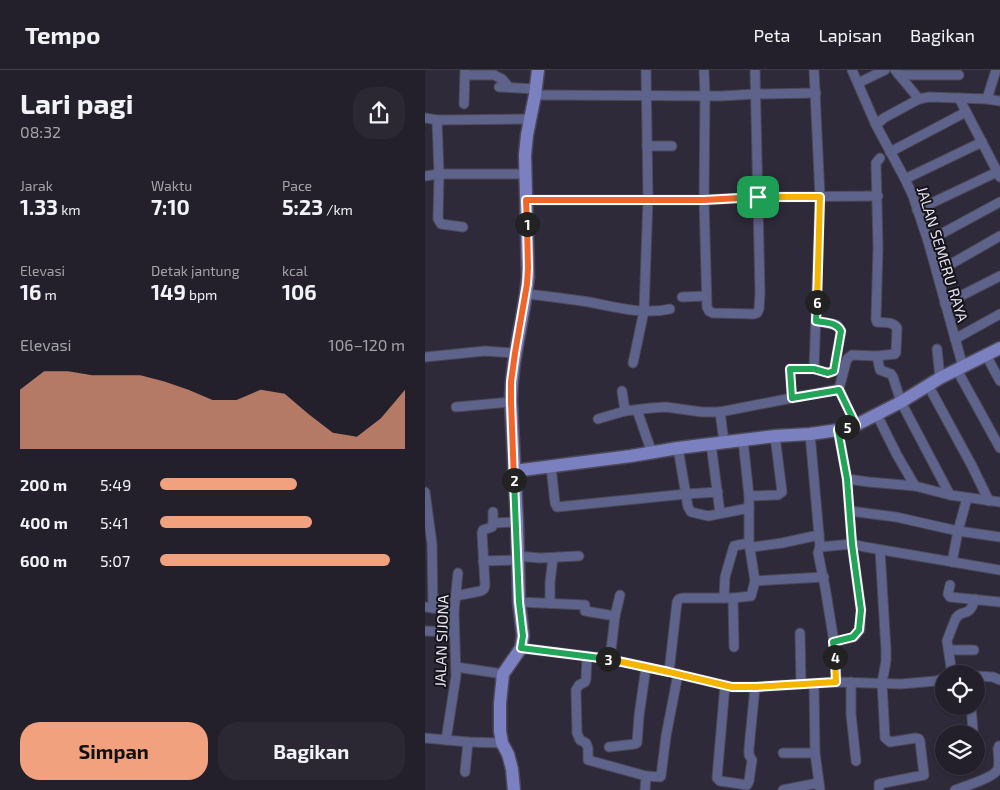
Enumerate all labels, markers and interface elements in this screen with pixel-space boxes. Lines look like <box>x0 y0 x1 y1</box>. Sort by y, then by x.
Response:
text: Tempo <box>25 20 100 49</box>
text: Peta <box>753 24 790 46</box>
text: Lapisan <box>818 24 882 46</box>
text: Bagikan <box>910 24 975 46</box>
text: Lari pagi <box>20 86 133 120</box>
button: share <box>353 87 405 139</box>
text: 08:32 <box>20 122 61 141</box>
pin <box>737 176 779 218</box>
text: Jarak <box>20 177 53 194</box>
text: Waktu <box>151 177 192 194</box>
text: Pace <box>282 177 312 194</box>
icon: arrive <box>744 183 772 211</box>
street label: JALAN SEMERU RAYA <box>914 184 972 325</box>
text: 1.33 <box>20 194 58 219</box>
text: 7:10 <box>151 194 190 219</box>
text: 5:23 <box>282 194 323 219</box>
text: km <box>58 201 81 218</box>
text: /km <box>323 201 353 218</box>
pin: 1 <box>515 212 539 236</box>
text: 1 <box>524 216 531 233</box>
text: Elevasi <box>20 262 65 279</box>
text: Detak jantung <box>151 262 240 279</box>
text: kcal <box>282 262 308 279</box>
text: 16 <box>20 279 41 304</box>
text: 149 <box>151 279 186 304</box>
text: 106 <box>282 279 317 304</box>
text: m <box>41 286 57 303</box>
text: bpm <box>186 286 217 303</box>
pin: 6 <box>805 290 829 314</box>
text: 6 <box>813 294 822 311</box>
text: Elevasi <box>20 335 72 354</box>
text: 106–120 m <box>328 335 405 354</box>
pin: 5 <box>835 414 859 440</box>
text: 5 <box>844 419 851 436</box>
pin: 2 <box>501 468 527 492</box>
text: 2 <box>510 472 519 489</box>
text: 200 m <box>20 475 67 494</box>
text: 5:49 <box>100 475 131 494</box>
text: 400 m <box>20 513 68 532</box>
text: 5:41 <box>100 513 129 532</box>
text: 600 m <box>20 551 67 570</box>
text: 5:07 <box>100 551 130 570</box>
street label: JALAN SIJONA <box>430 594 452 688</box>
pin: 4 <box>823 644 847 670</box>
pin: 3 <box>595 646 621 672</box>
text: 4 <box>831 649 840 666</box>
text: 3 <box>605 651 612 668</box>
map controls <box>935 665 985 775</box>
button: locate <box>935 665 985 715</box>
button: Simpan <box>20 722 208 780</box>
button: Bagikan <box>218 722 405 780</box>
button: layers <box>935 725 985 775</box>

